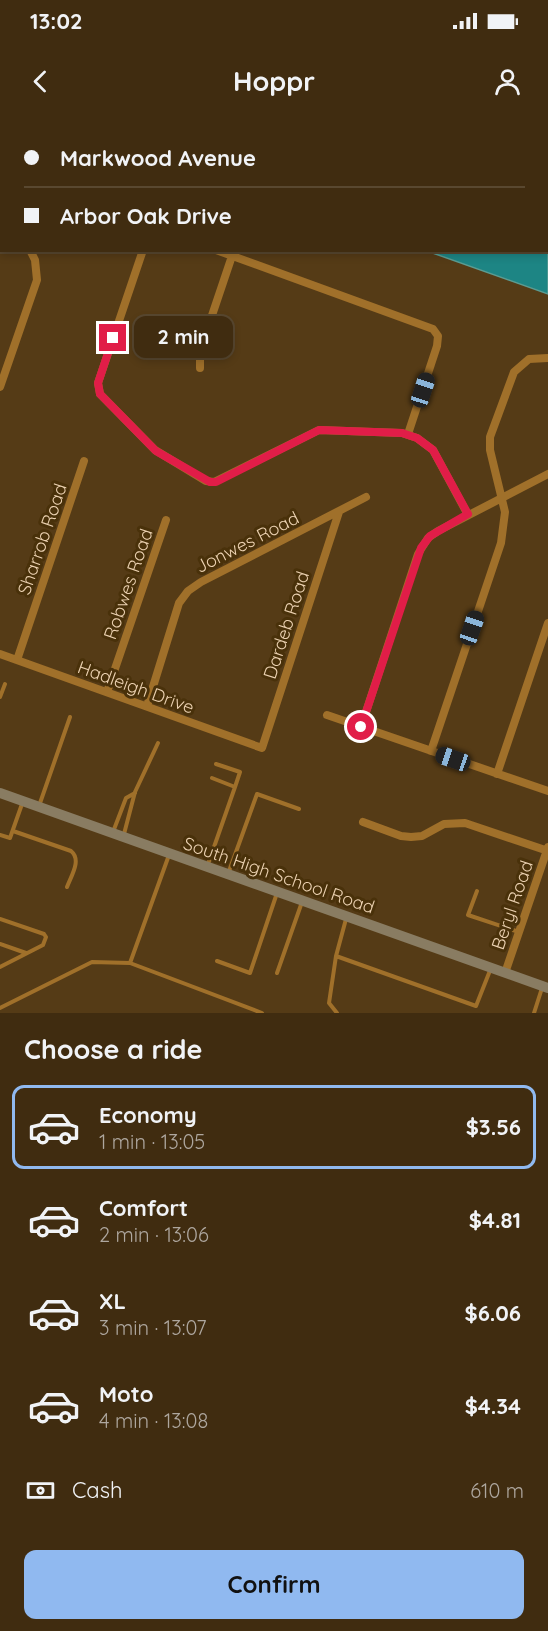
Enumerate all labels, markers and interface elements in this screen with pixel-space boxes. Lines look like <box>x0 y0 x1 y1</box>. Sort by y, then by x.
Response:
text: 13:02 <box>30 7 82 35</box>
text: Hoppr <box>233 64 315 98</box>
icon: back <box>24 65 57 98</box>
icon: person <box>491 65 524 98</box>
text: Markwood Avenue <box>60 144 256 172</box>
text: Arbor Oak Drive <box>60 202 232 230</box>
callout: 2 min <box>134 317 233 359</box>
route end <box>99 324 126 351</box>
text: 2 min <box>157 324 210 349</box>
car <box>409 370 437 410</box>
street label: Sharrob Road <box>12 480 72 598</box>
street label: Jonwes Road <box>191 506 303 578</box>
street label: Robwes Road <box>98 526 158 642</box>
street label: Dardeb Road <box>258 568 314 682</box>
car <box>458 608 486 648</box>
street label: Hadleigh Drive <box>75 655 197 719</box>
route start <box>347 713 374 740</box>
car <box>433 745 473 773</box>
street label: South High School Road <box>180 831 378 919</box>
street label: Beryl Road <box>486 857 538 953</box>
text: Choose a ride <box>24 1032 202 1066</box>
icon: car <box>27 1100 81 1154</box>
text: Economy <box>99 1101 197 1129</box>
text: $3.56 <box>466 1113 521 1141</box>
text: 1 min · 13:05 <box>99 1129 205 1154</box>
icon: car <box>27 1193 81 1247</box>
text: Comfort <box>99 1194 188 1222</box>
text: $4.81 <box>469 1206 521 1234</box>
text: 2 min · 13:06 <box>99 1222 209 1247</box>
icon: car <box>27 1286 81 1340</box>
text: XL <box>99 1287 126 1315</box>
text: $6.06 <box>465 1299 521 1327</box>
text: 3 min · 13:07 <box>99 1315 207 1340</box>
icon: car <box>27 1379 81 1433</box>
text: Moto <box>99 1380 153 1408</box>
text: $4.34 <box>465 1392 521 1420</box>
text: 4 min · 13:08 <box>99 1408 208 1433</box>
icon: cash <box>24 1474 57 1507</box>
text: Cash <box>72 1476 123 1504</box>
text: 610 m <box>470 1478 524 1503</box>
button: Confirm <box>24 1550 524 1619</box>

